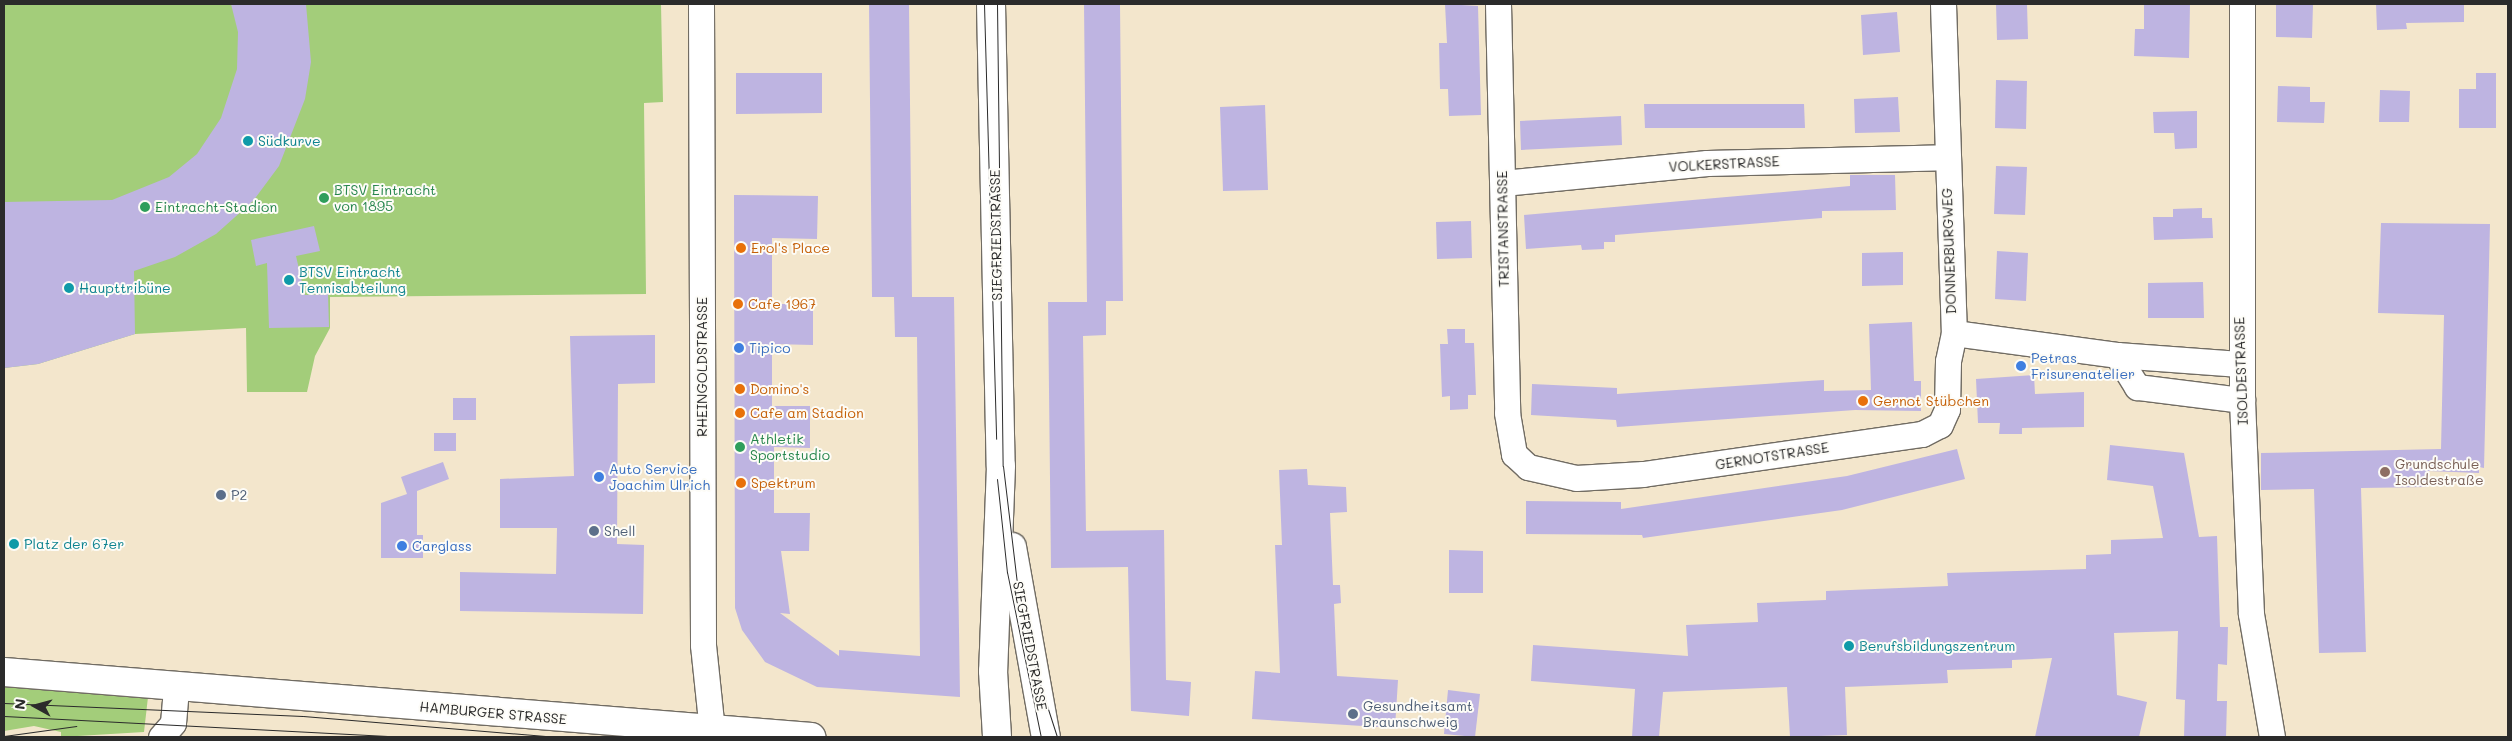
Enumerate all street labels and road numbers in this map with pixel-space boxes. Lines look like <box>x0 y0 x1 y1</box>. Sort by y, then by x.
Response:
street label: VOLKERSTRASSE <box>1668 153 1780 175</box>
street label: SIEGFRIEDSTRASSE <box>986 169 1006 301</box>
street label: TRISTANSTRASSE <box>1494 170 1512 288</box>
street label: DONNERBURGWEG <box>1938 188 1960 314</box>
street label: RHEINGOLDSTRASSE <box>694 297 710 437</box>
street label: ISOLDESTRASSE <box>2231 317 2251 425</box>
street label: GERNOTSTRASSE <box>1714 439 1830 473</box>
street label: SIEGFRIEDSTRASSE <box>1009 580 1051 712</box>
street label: HAMBURGER STRASSE <box>419 698 567 728</box>

